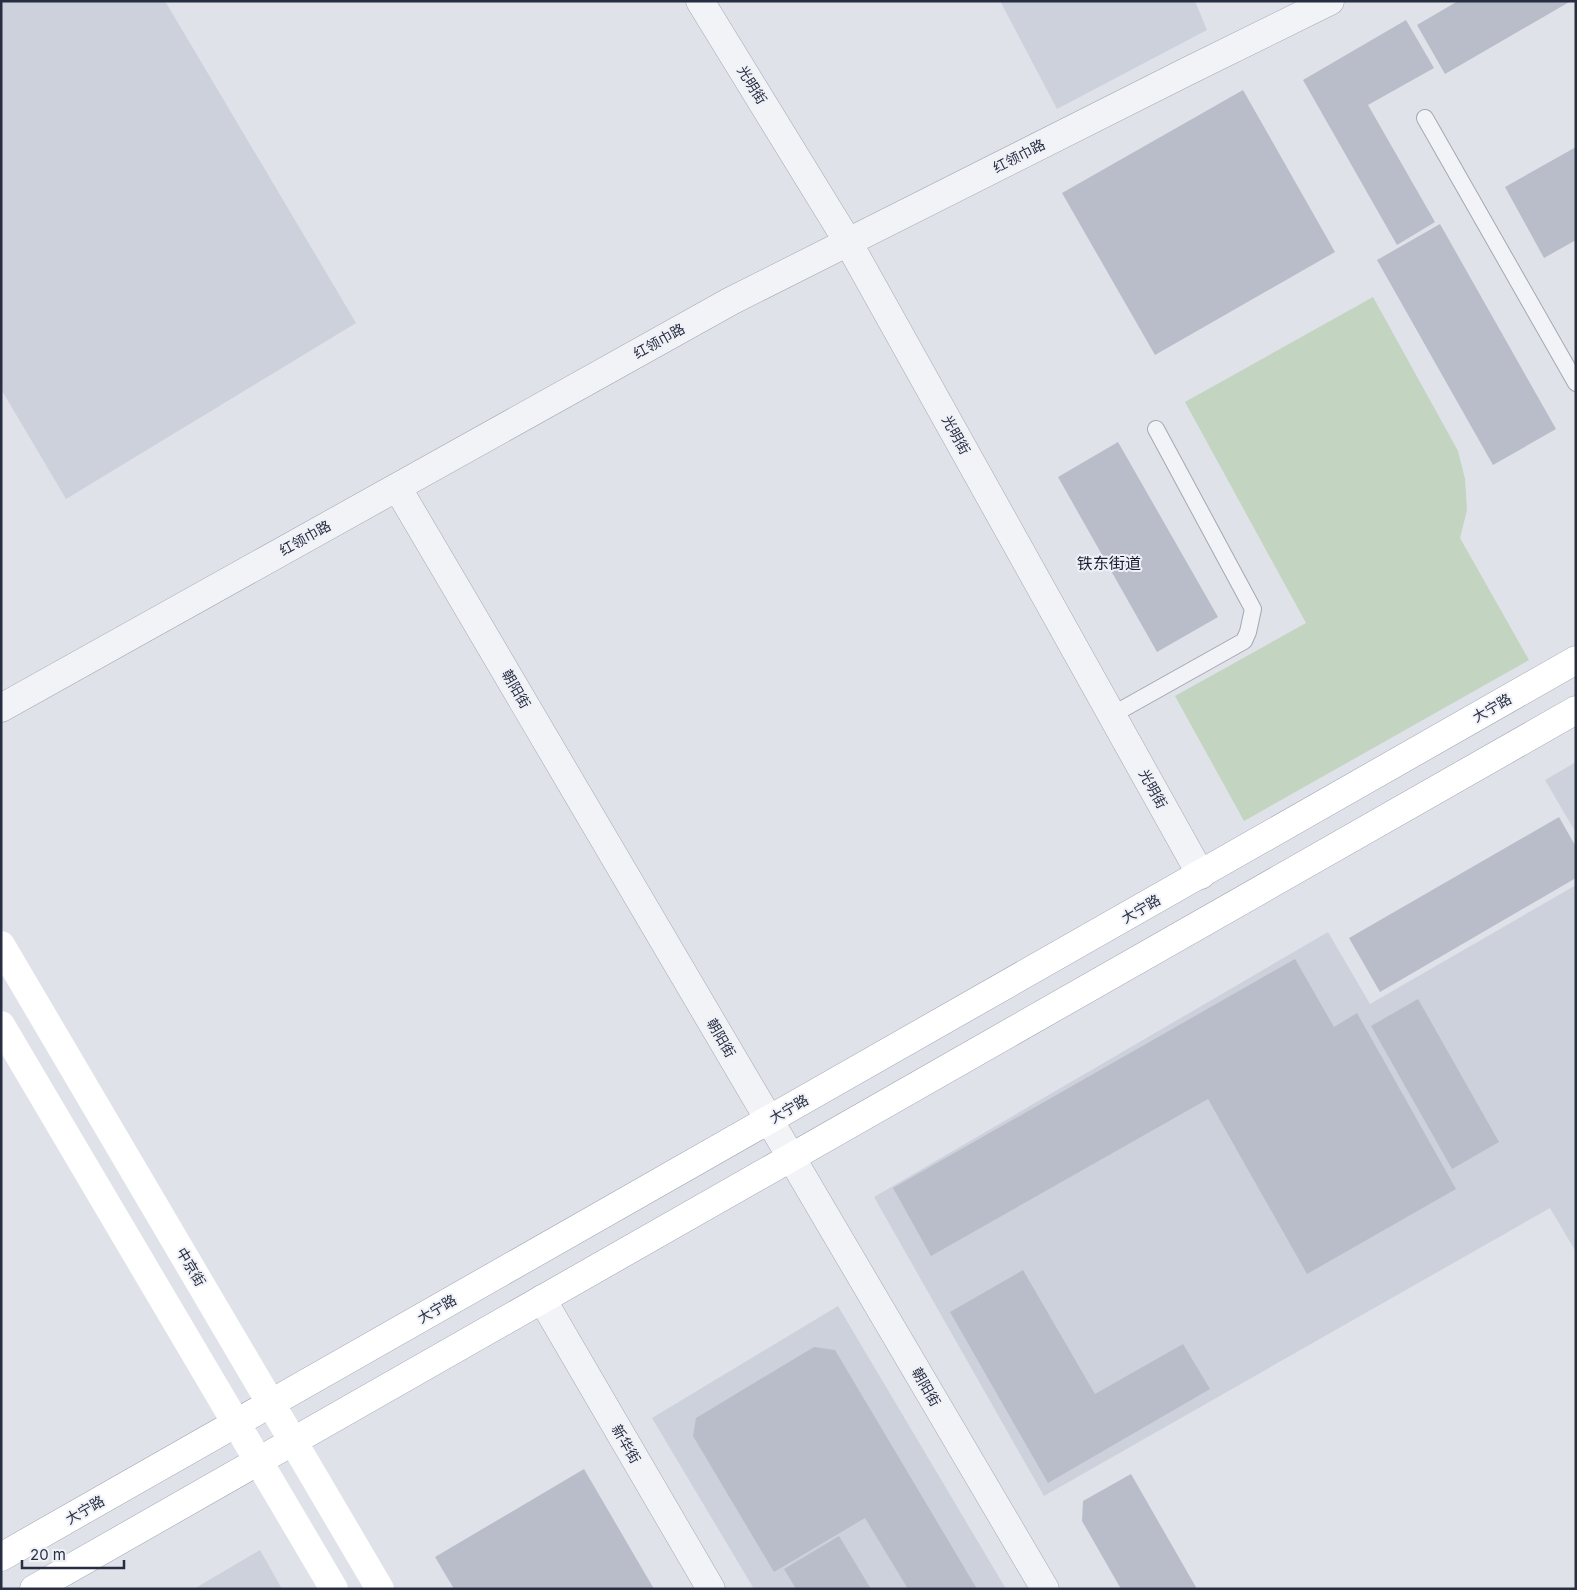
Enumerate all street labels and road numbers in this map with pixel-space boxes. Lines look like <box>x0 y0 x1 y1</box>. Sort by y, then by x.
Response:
street label: 光明街 <box>734 62 771 107</box>
street label: 红领巾路 <box>990 135 1048 176</box>
street label: 红领巾路 <box>630 320 687 362</box>
street label: 光明街 <box>939 412 974 457</box>
street label: 红领巾路 <box>276 517 333 559</box>
street label: 朝阳街 <box>499 666 534 711</box>
street label: 大宁路 <box>1469 690 1514 725</box>
street label: 光明街 <box>1136 766 1171 811</box>
street label: 大宁路 <box>1118 891 1163 926</box>
street label: 朝阳街 <box>704 1015 739 1060</box>
street label: 大宁路 <box>766 1091 811 1126</box>
street label: 中京街 <box>173 1244 210 1289</box>
street label: 大宁路 <box>414 1291 459 1326</box>
street label: 朝阳街 <box>909 1364 944 1409</box>
street label: 新华街 <box>609 1421 644 1466</box>
street label: 大宁路 <box>62 1492 107 1527</box>

